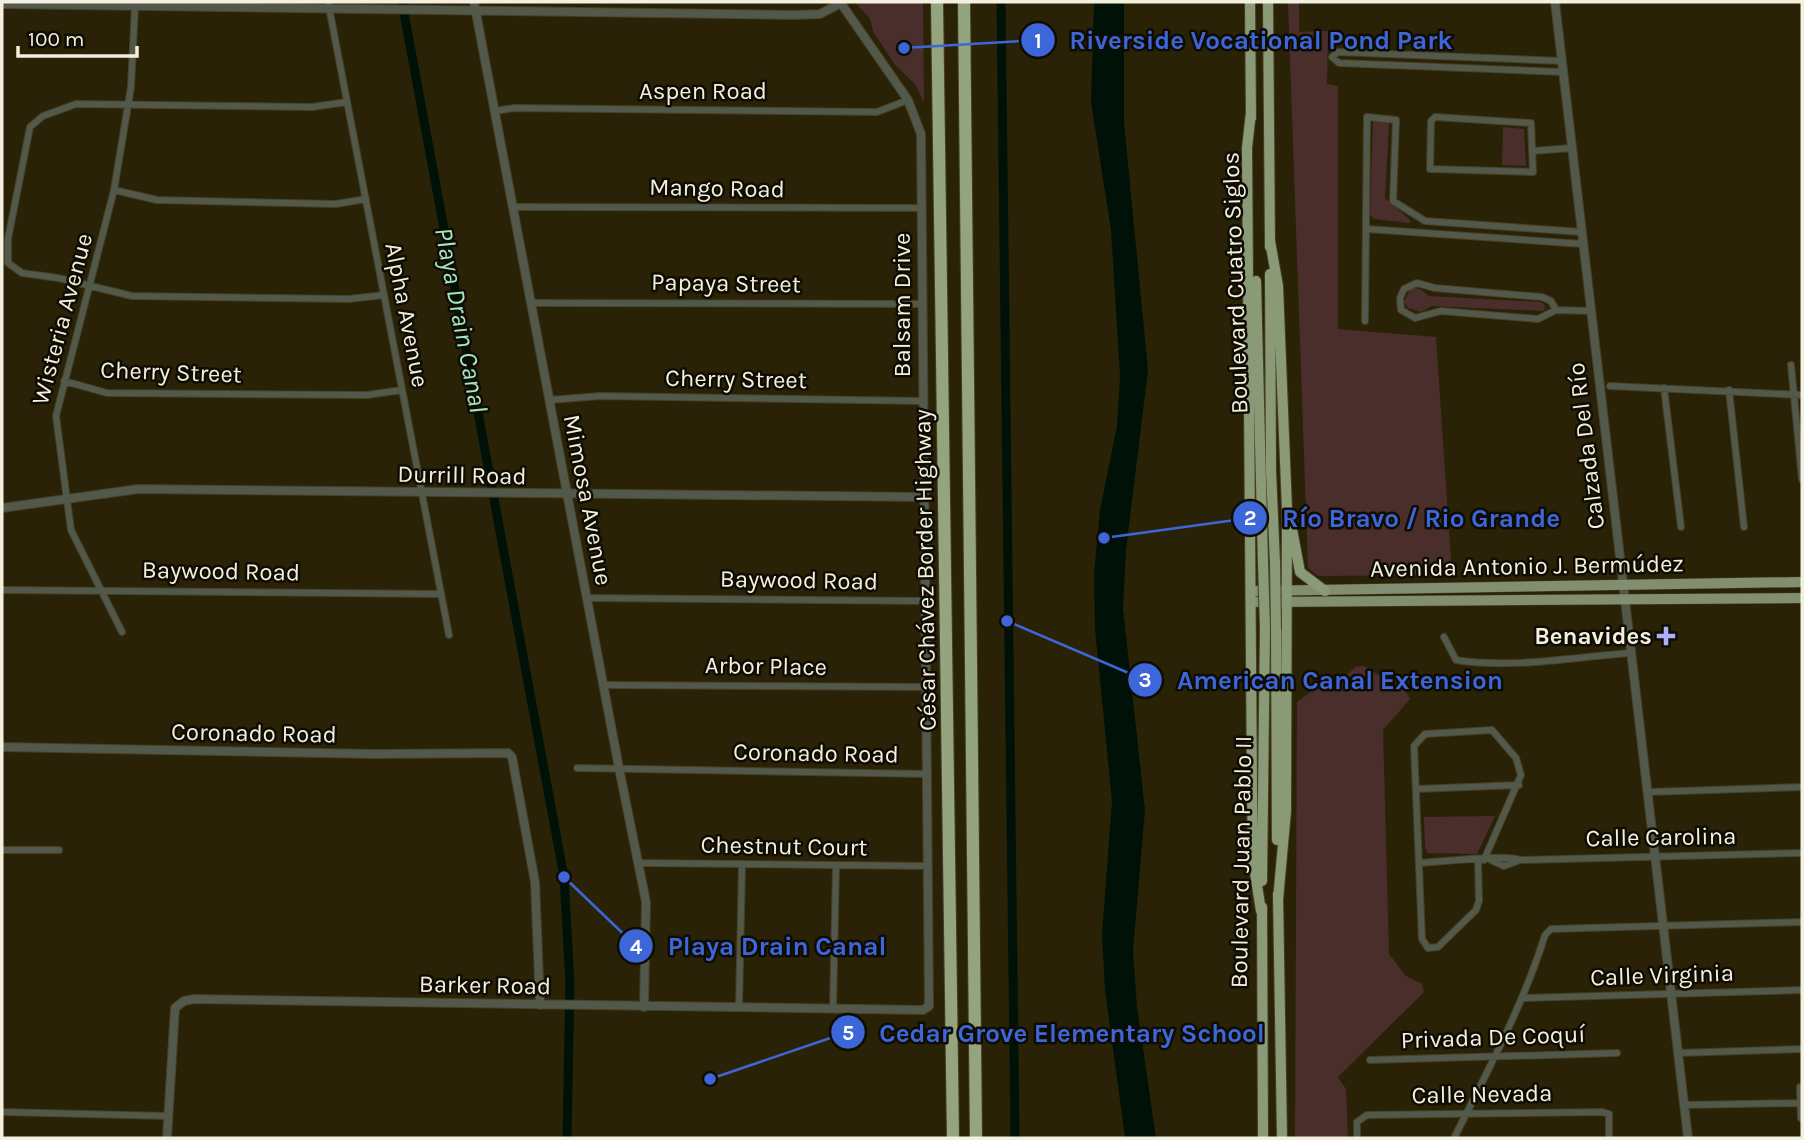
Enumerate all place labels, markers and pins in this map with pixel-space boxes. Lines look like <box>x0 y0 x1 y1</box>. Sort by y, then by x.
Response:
callout: Riverside Vocational Pond Park <box>1021 17 1467 64</box>
callout: Río Bravo / Rio Grande <box>1233 494 1574 541</box>
place label: Benavides <box>1534 622 1652 650</box>
marker: Benavides <box>1658 628 1674 644</box>
callout: American Canal Extension <box>1128 656 1517 703</box>
callout: Playa Drain Canal <box>618 923 900 970</box>
callout: Cedar Grove Elementary School <box>830 1009 1279 1056</box>

